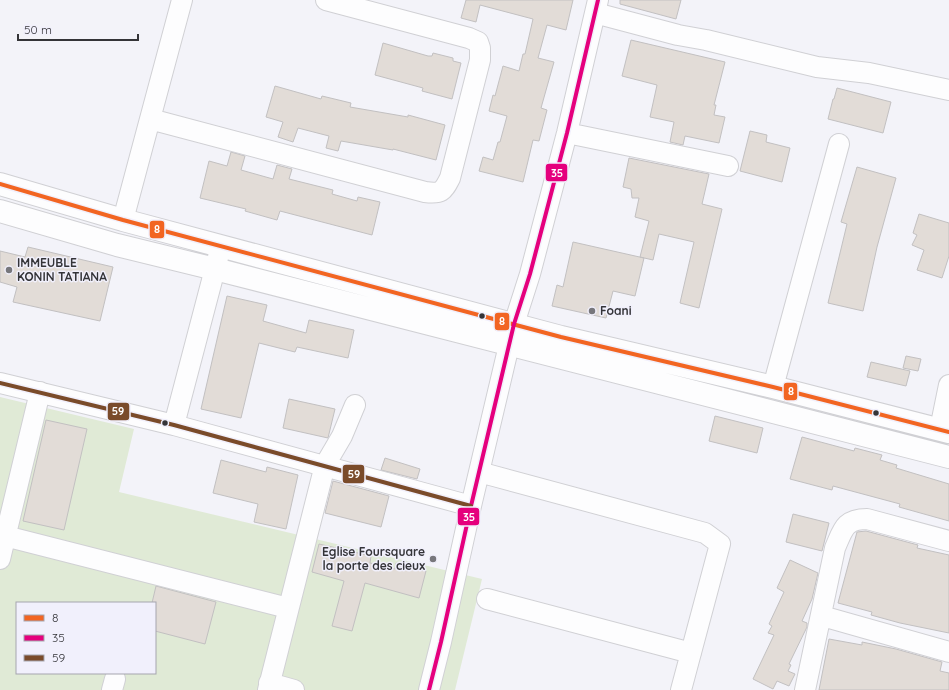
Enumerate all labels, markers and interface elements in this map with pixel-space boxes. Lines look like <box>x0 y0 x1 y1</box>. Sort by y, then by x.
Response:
scale bar <box>18 16 138 42</box>
text: 50 m <box>24 22 52 37</box>
line badge: 35 <box>545 163 568 182</box>
text: 35 <box>551 166 563 180</box>
line badge: 8 <box>149 220 165 239</box>
text: 8 <box>154 222 160 236</box>
place label: IMMEUBLE KONIN TATIANA <box>17 255 107 284</box>
marker: IMMEUBLE KONIN TATIANA <box>4 265 14 275</box>
place label: Foani <box>600 303 632 318</box>
marker: Foani <box>587 306 597 316</box>
unlabelled marker <box>477 311 487 321</box>
line badge: 8 <box>494 312 510 331</box>
text: 8 <box>499 314 505 328</box>
line badge: 8 <box>783 382 798 401</box>
text: 8 <box>788 384 794 398</box>
line badge: 59 <box>107 402 130 421</box>
text: 59 <box>112 404 124 418</box>
unlabelled marker <box>871 408 881 418</box>
unlabelled marker <box>160 418 170 428</box>
line badge: 59 <box>342 464 365 484</box>
text: 59 <box>348 467 360 481</box>
line badge: 35 <box>457 507 480 526</box>
text: 35 <box>463 510 475 524</box>
place label: Eglise Foursquare la porte des cieux <box>322 544 425 573</box>
marker: Eglise Foursquare la porte des cieux <box>428 554 438 564</box>
legend <box>16 602 156 674</box>
text: 8 <box>52 610 58 625</box>
text: 35 <box>52 630 65 645</box>
text: 59 <box>52 650 66 665</box>

